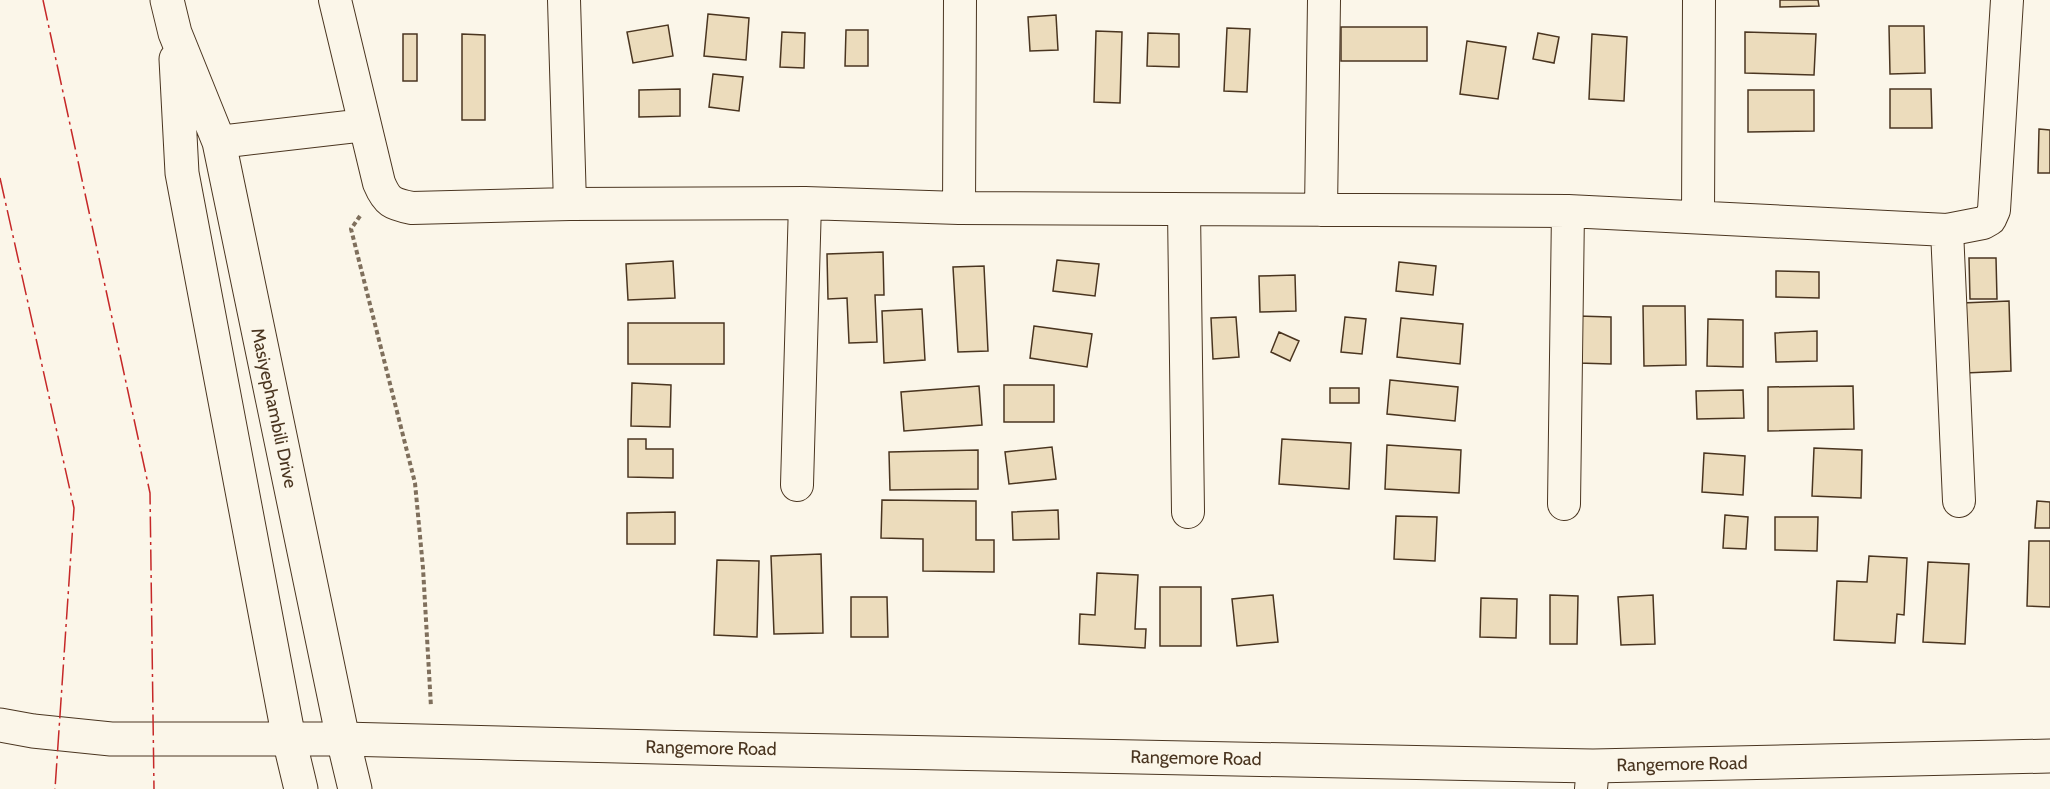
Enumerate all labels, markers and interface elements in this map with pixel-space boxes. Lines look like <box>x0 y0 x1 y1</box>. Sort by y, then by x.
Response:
street label: Masiyephambili Drive <box>246 326 302 490</box>
street label: Rangemore Road <box>645 736 777 760</box>
street label: Rangemore Road <box>1130 746 1262 770</box>
street label: Rangemore Road <box>1616 752 1748 776</box>

